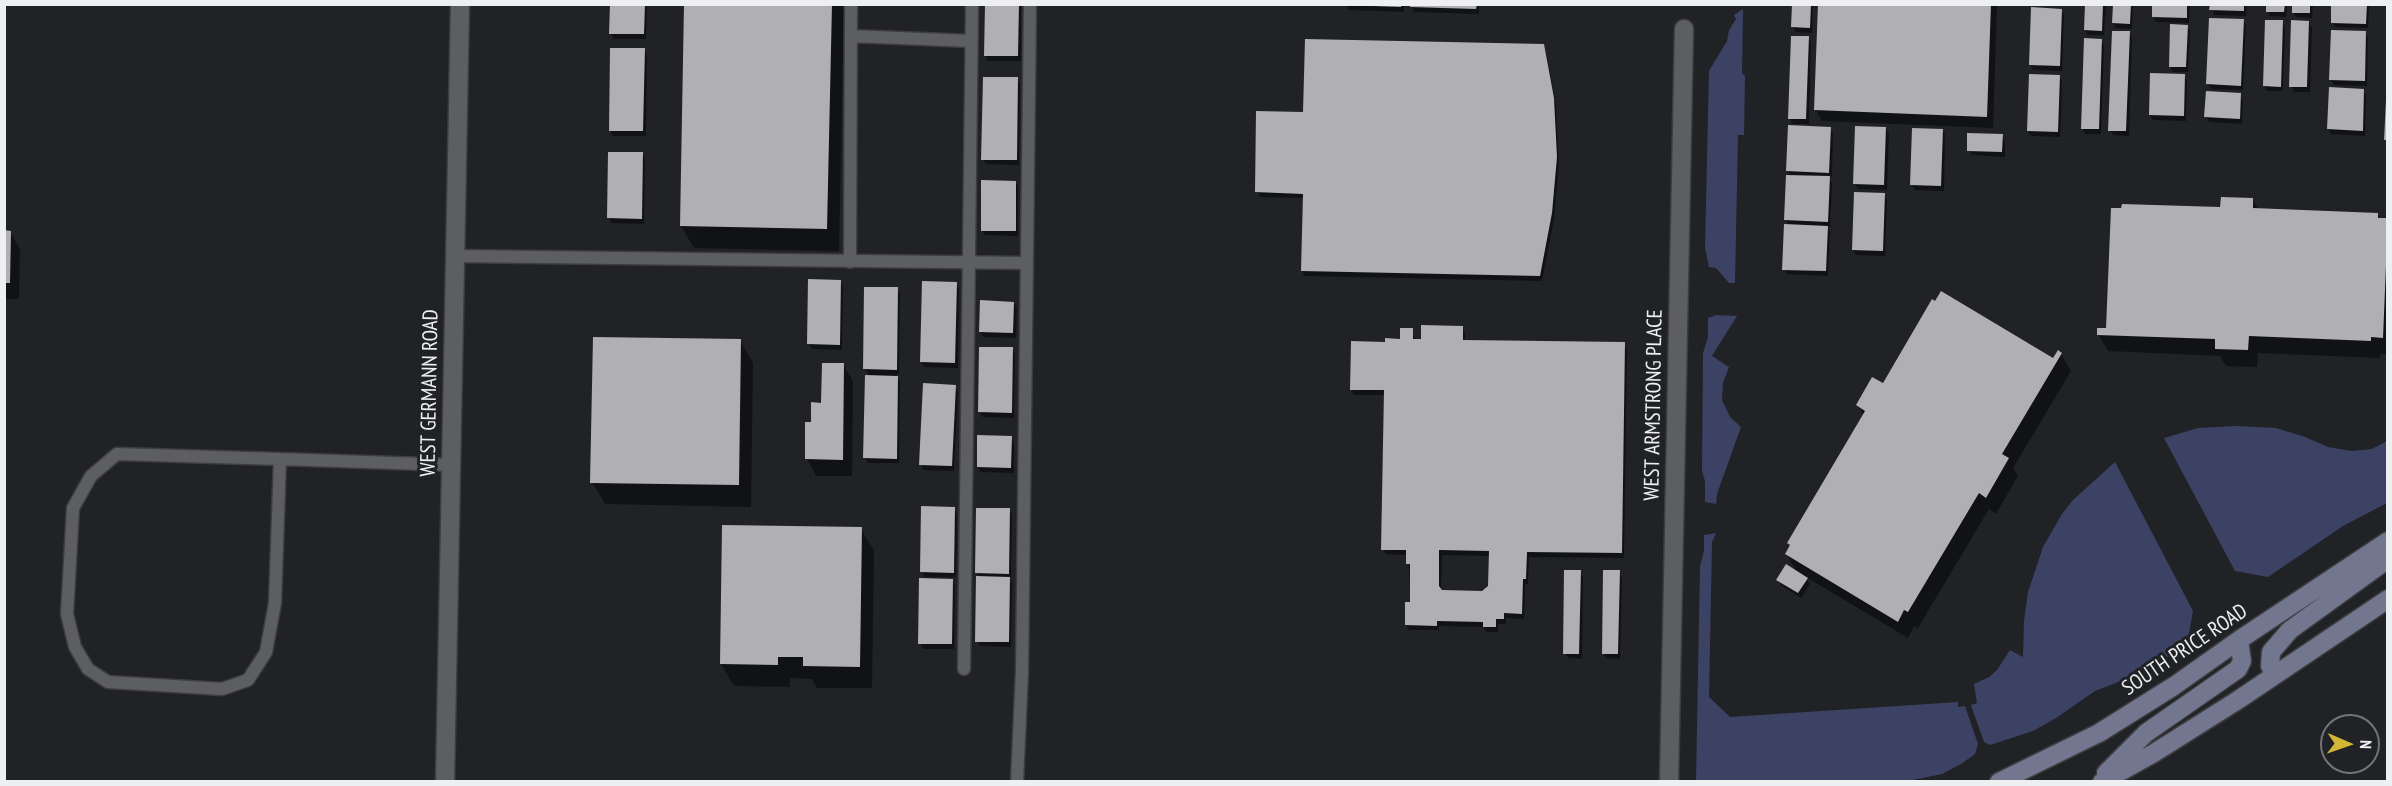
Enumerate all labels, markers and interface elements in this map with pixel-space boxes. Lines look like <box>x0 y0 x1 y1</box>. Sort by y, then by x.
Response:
street label: WEST GERMANN ROAD <box>416 309 444 477</box>
street label: WEST ARMSTRONG PLACE <box>1640 309 1668 501</box>
street label: SOUTH PRICE ROAD <box>2118 599 2252 701</box>
north arrow <box>2320 714 2380 774</box>
text: N <box>2356 740 2376 749</box>

